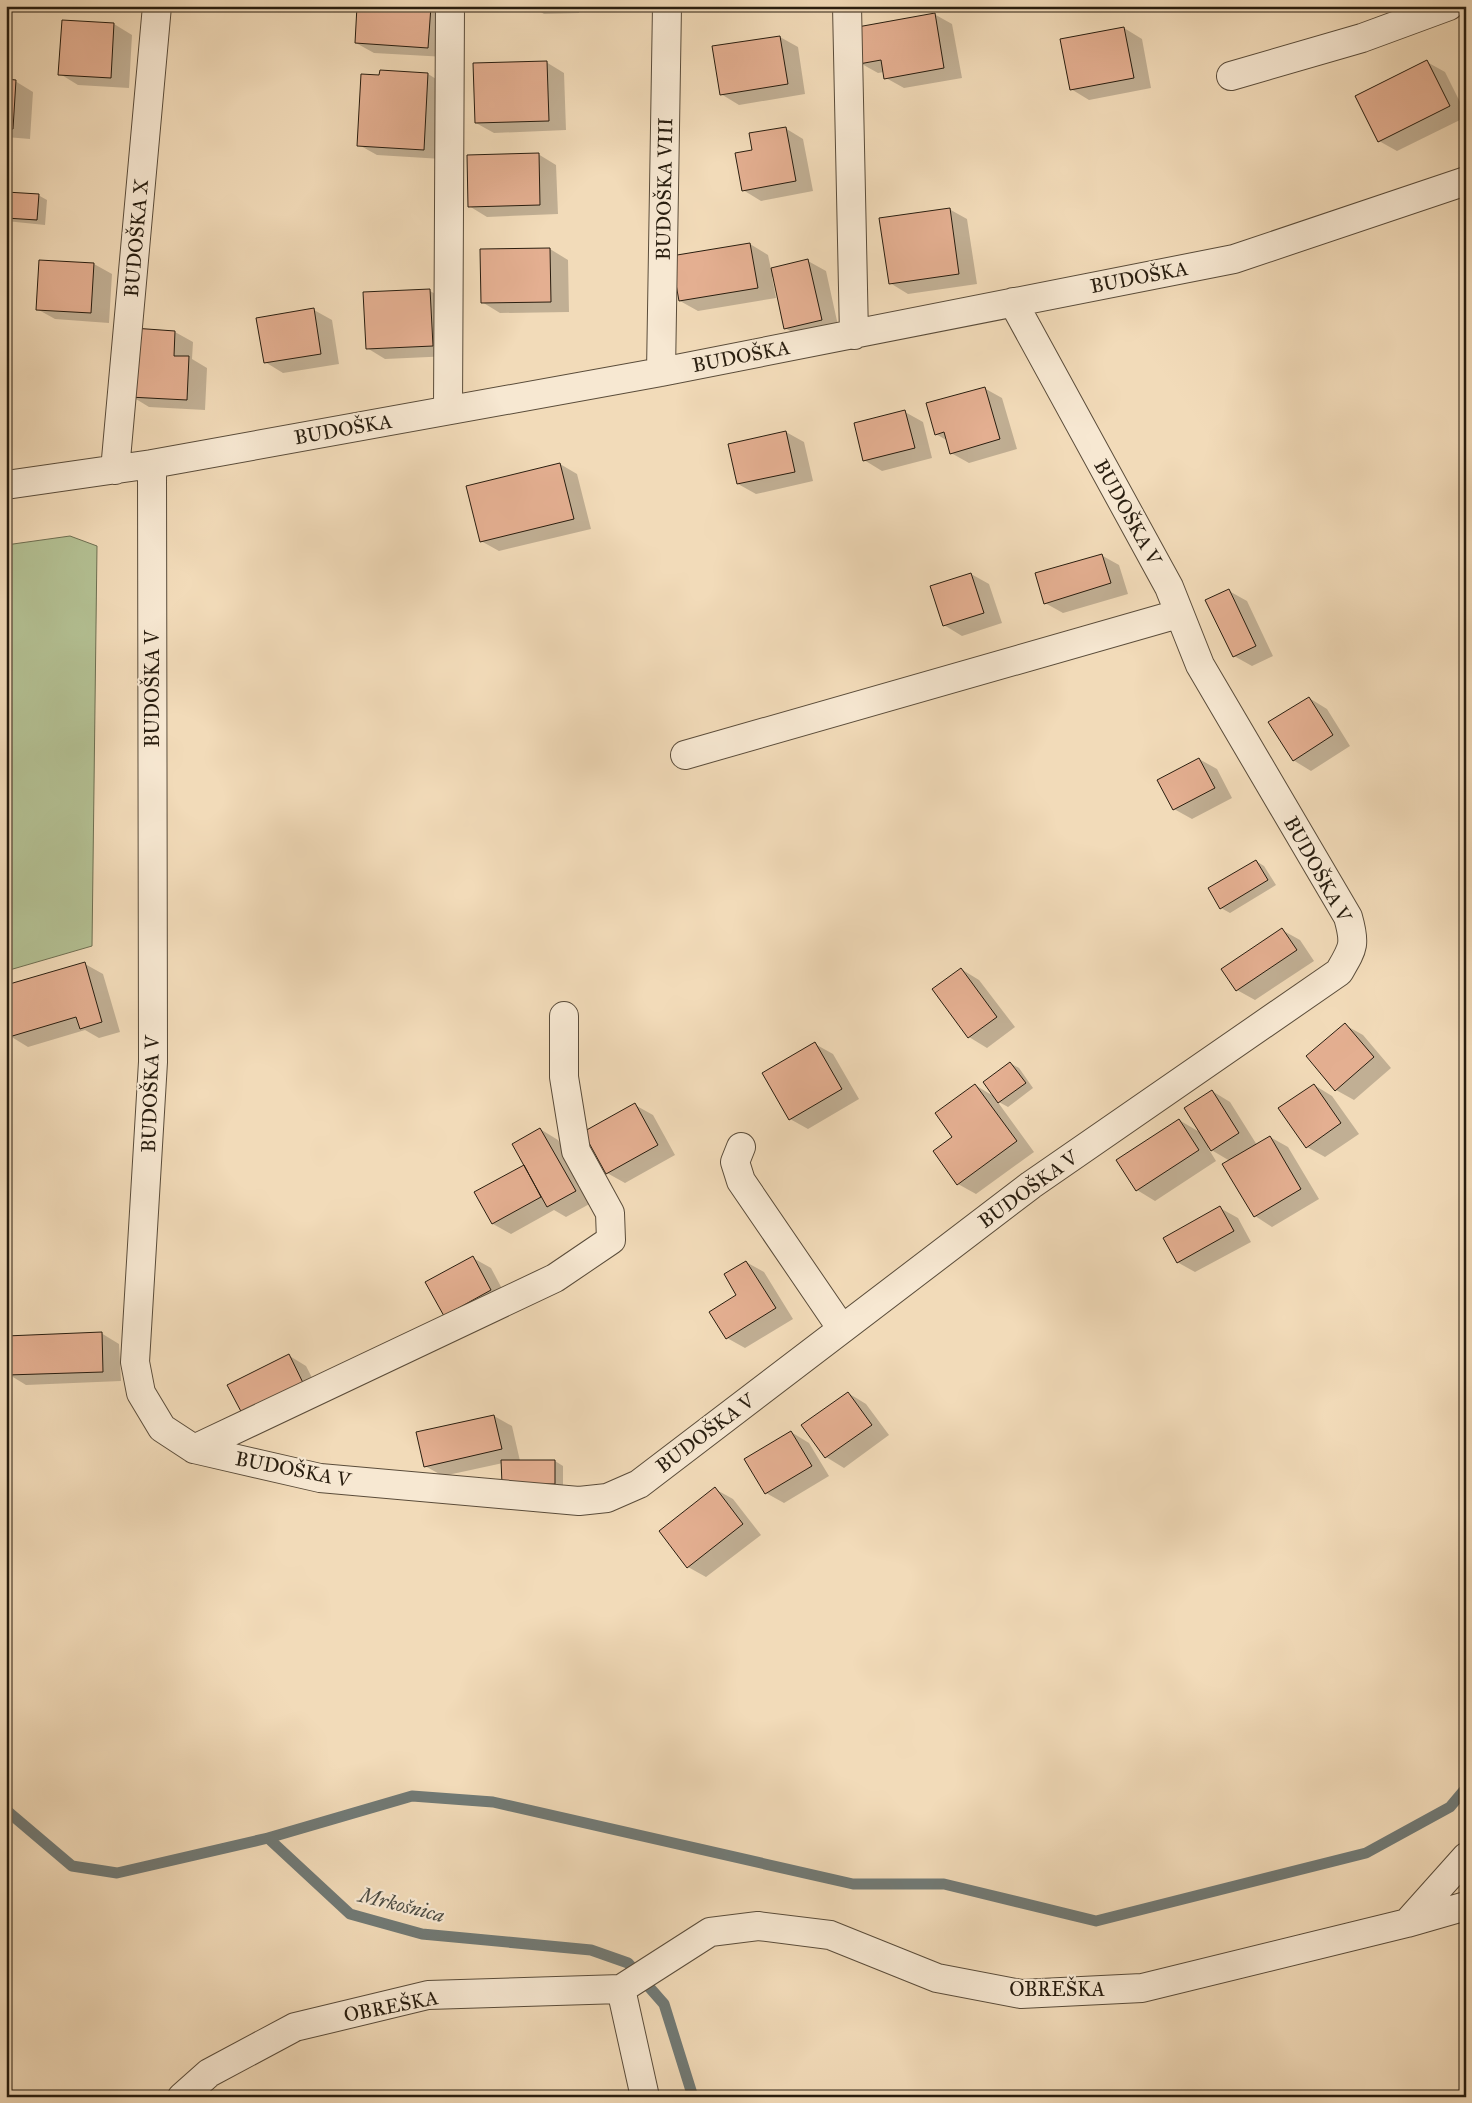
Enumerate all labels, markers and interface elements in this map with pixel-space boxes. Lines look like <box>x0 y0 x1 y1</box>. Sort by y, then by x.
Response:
street label: BUDOŠKA VIII <box>650 117 677 261</box>
street label: BUDOŠKA X <box>118 177 153 298</box>
street label: BUDOŠKA <box>1088 255 1190 298</box>
street label: BUDOŠKA <box>690 334 792 377</box>
street label: BUDOŠKA <box>292 408 394 449</box>
street label: BUDOŠKA V <box>1089 454 1168 570</box>
street label: BUDOŠKA V <box>139 629 164 748</box>
street label: BUDOŠKA V <box>1279 811 1358 927</box>
street label: BUDOŠKA V <box>135 1034 164 1153</box>
street label: BUDOŠKA V <box>973 1143 1083 1233</box>
street label: BUDOŠKA V <box>650 1387 760 1478</box>
street label: BUDOŠKA V <box>233 1445 354 1492</box>
water label: Mrkošnica <box>355 1881 447 1928</box>
street label: OBREŠKA <box>1009 1976 1105 2001</box>
street label: OBREŠKA <box>342 1984 441 2027</box>

